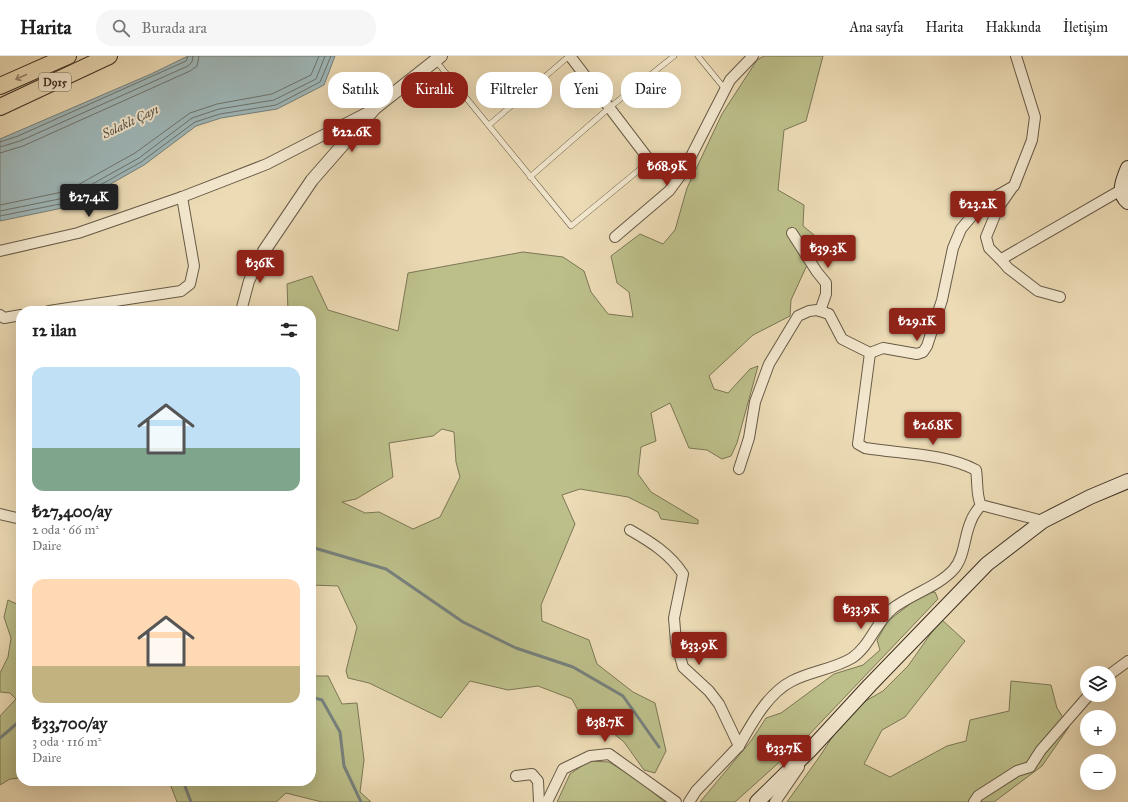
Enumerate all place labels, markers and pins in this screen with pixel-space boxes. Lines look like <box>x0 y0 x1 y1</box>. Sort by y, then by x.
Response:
pin: ₺22.6K <box>319 119 385 153</box>
pin: ₺68.9K <box>634 153 700 187</box>
pin: ₺27.4K <box>56 184 122 218</box>
pin: ₺23.2K <box>945 191 1011 225</box>
pin: ₺39.3K <box>795 235 861 269</box>
pin: ₺36K <box>236 250 284 284</box>
pin: ₺29.1K <box>884 308 950 342</box>
pin: ₺26.8K <box>900 412 966 446</box>
pin: ₺33.9K <box>828 596 894 630</box>
pin: ₺33.9K <box>666 632 732 666</box>
pin: ₺38.7K <box>572 709 638 743</box>
pin: ₺33.7K <box>751 735 817 769</box>

